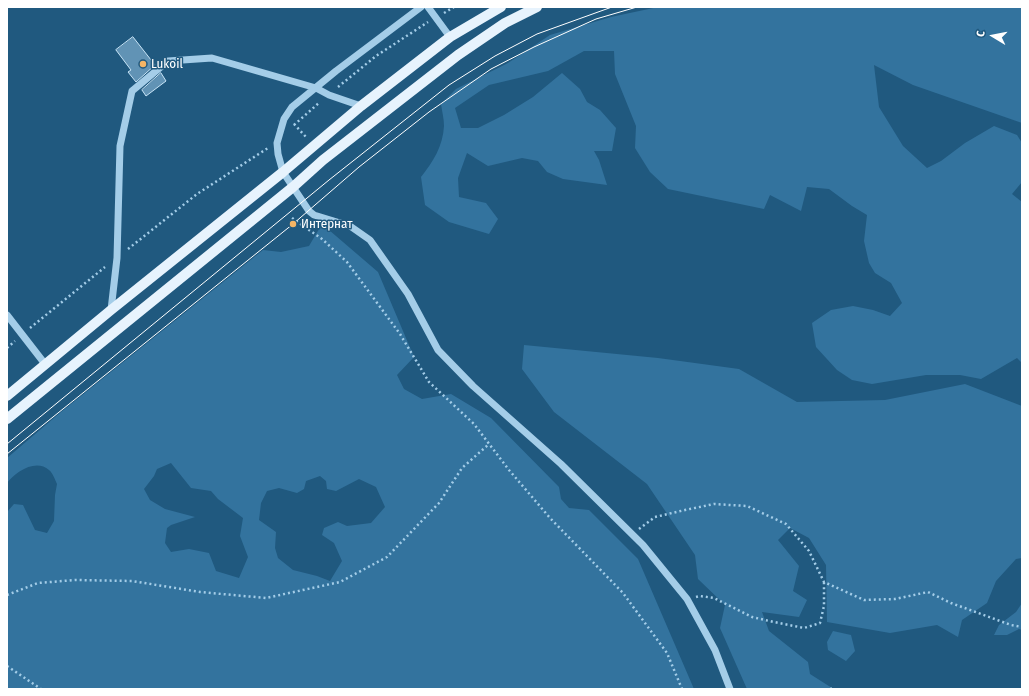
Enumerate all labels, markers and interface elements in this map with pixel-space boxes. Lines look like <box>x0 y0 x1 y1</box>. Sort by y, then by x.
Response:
north arrow <box>973 16 1013 56</box>
text: С <box>974 30 988 38</box>
place label: Lukoil <box>151 56 183 72</box>
marker: Lukoil <box>138 59 148 69</box>
place label: Интернат <box>301 216 352 232</box>
marker: Интернат <box>288 219 298 229</box>

